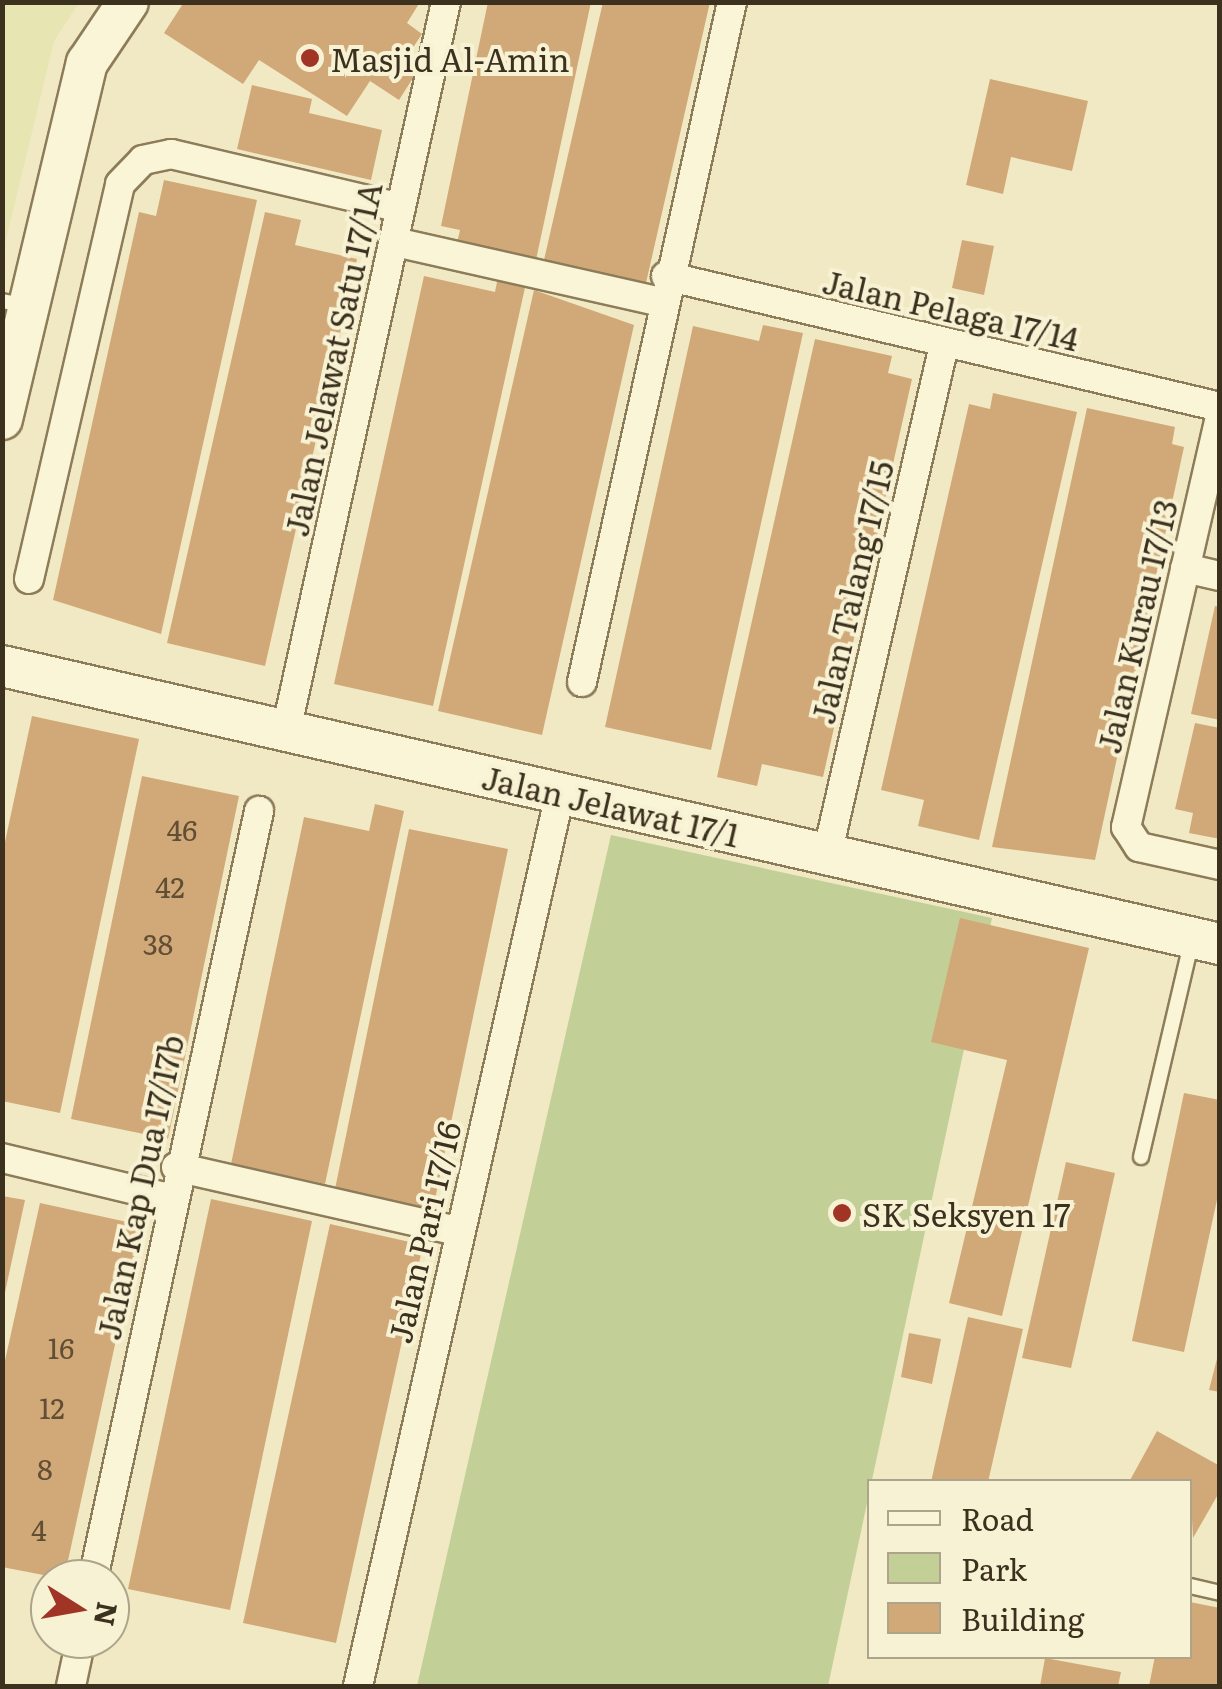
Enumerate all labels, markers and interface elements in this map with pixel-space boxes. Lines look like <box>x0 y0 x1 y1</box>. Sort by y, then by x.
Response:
place label: Masjid Al-Amin <box>330 39 570 77</box>
marker: Masjid Al-Amin <box>299 47 321 69</box>
street label: Jalan Jelawat Satu 17/1A <box>276 178 388 540</box>
street label: Jalan Pelaga 17/14 <box>819 261 1083 357</box>
street label: Jalan Talang 17/15 <box>802 457 900 727</box>
street label: Jalan Kurau 17/13 <box>1088 495 1184 757</box>
street label: Jalan Jelawat 17/1 <box>479 757 743 853</box>
house number: 46 <box>167 812 197 846</box>
house number: 42 <box>155 869 185 903</box>
house number: 38 <box>143 926 173 960</box>
street label: Jalan Kap Dua 17/17b <box>88 1031 190 1343</box>
street label: Jalan Pari 17/16 <box>379 1117 467 1347</box>
place label: SK Seksyen 17 <box>862 1194 1070 1232</box>
marker: SK Seksyen 17 <box>831 1202 853 1224</box>
house number: 16 <box>48 1330 74 1364</box>
house number: 12 <box>39 1390 65 1424</box>
house number: 8 <box>37 1451 53 1485</box>
legend <box>867 1479 1192 1659</box>
text: Road <box>961 1496 1034 1540</box>
house number: 4 <box>31 1512 47 1546</box>
text: Park <box>961 1546 1027 1590</box>
north arrow <box>30 1559 130 1659</box>
text: Building <box>961 1596 1085 1640</box>
text: N <box>85 1599 130 1630</box>

